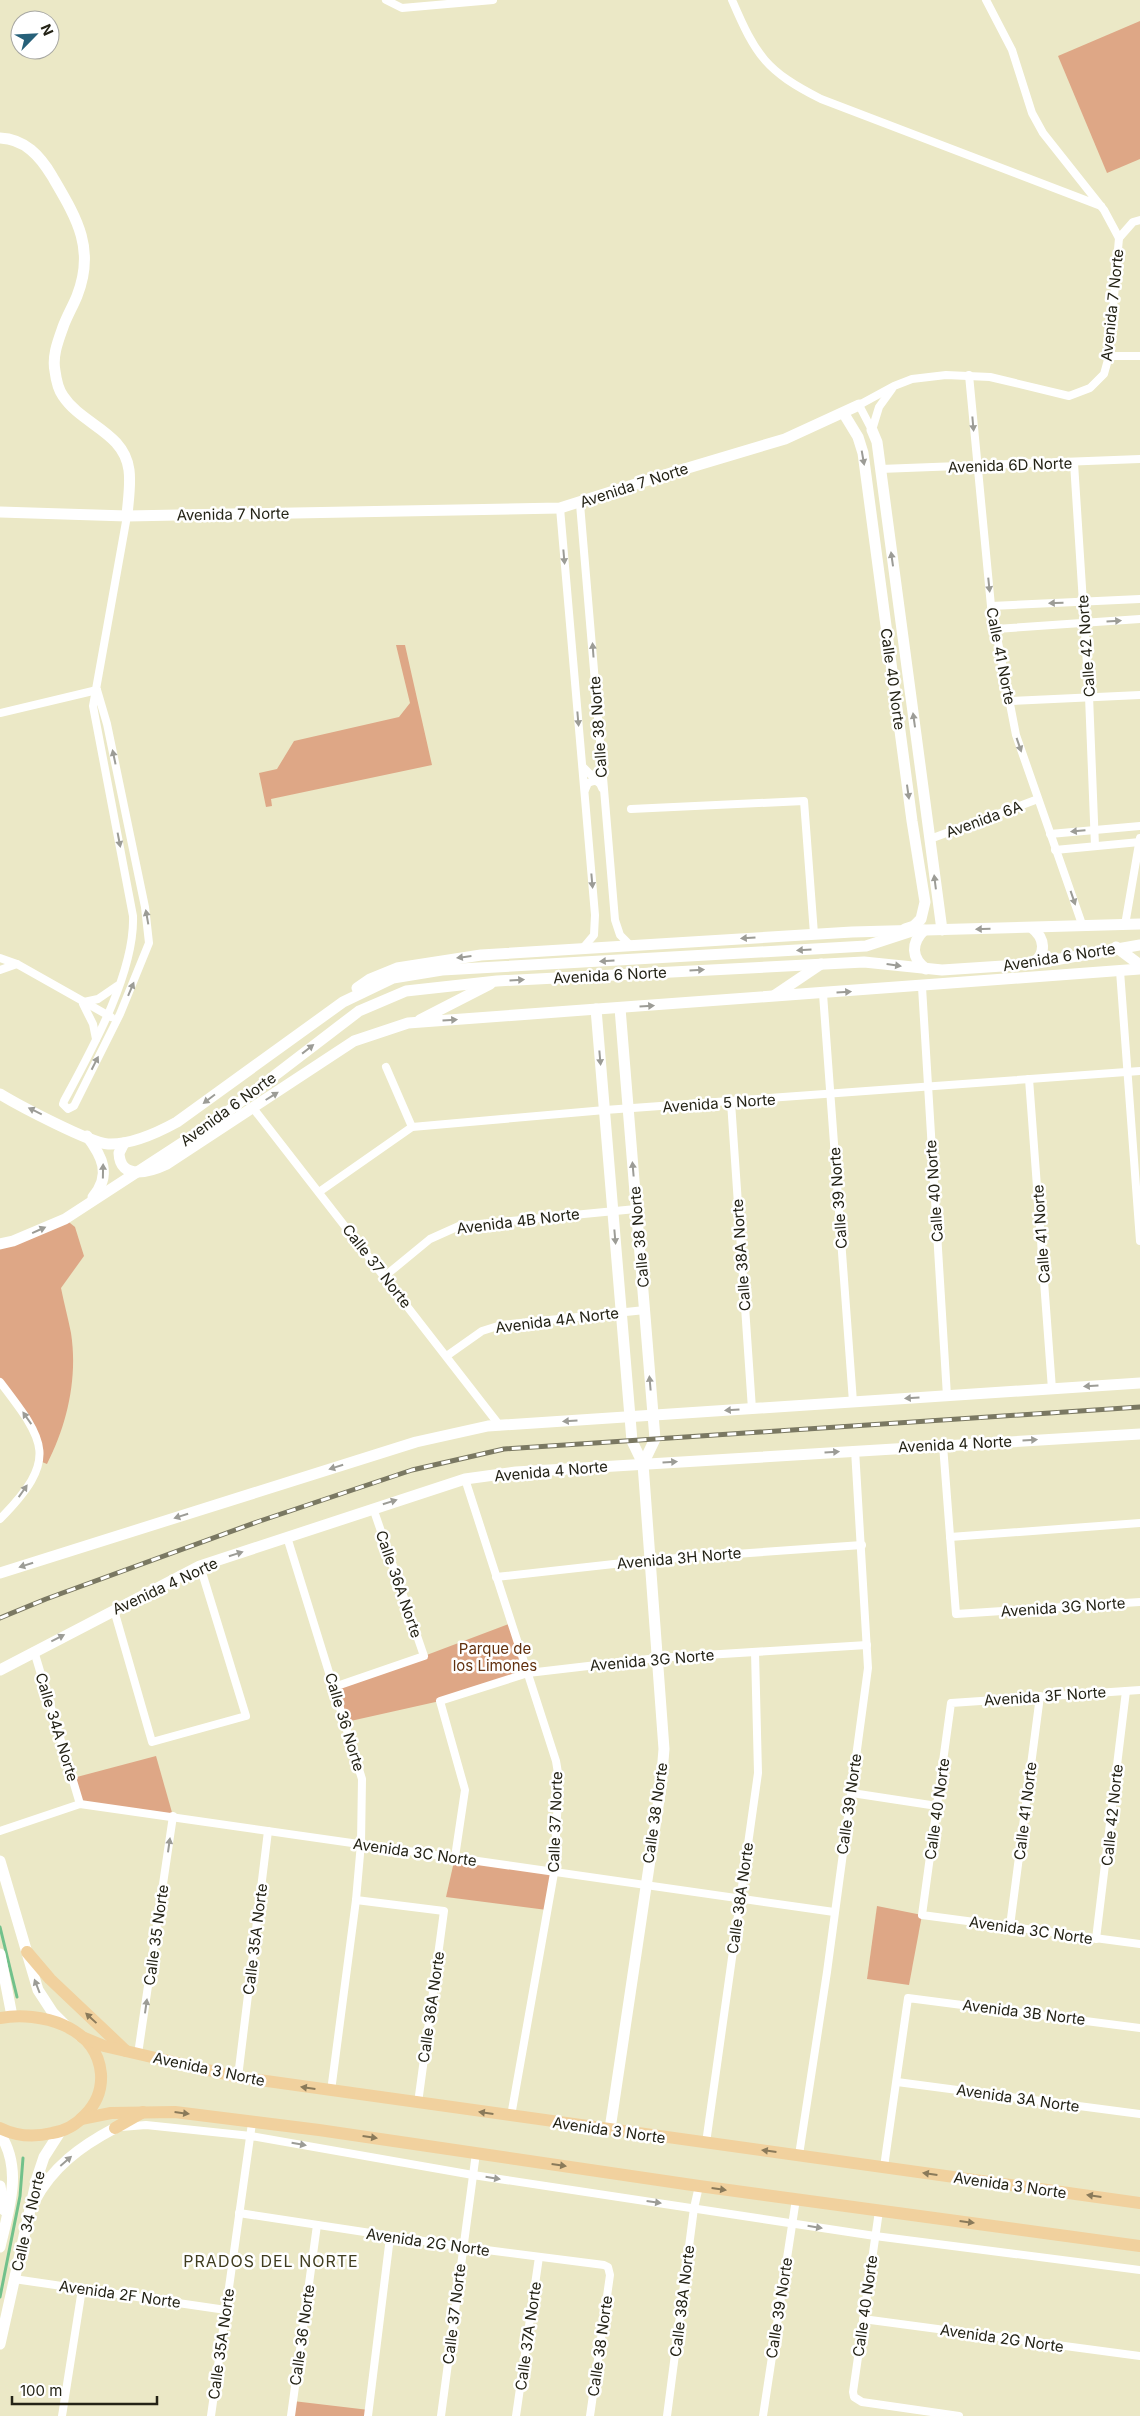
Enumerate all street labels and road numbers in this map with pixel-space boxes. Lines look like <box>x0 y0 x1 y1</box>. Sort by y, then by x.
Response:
street label: Avenida 7 Norte <box>1097 248 1127 362</box>
street label: Avenida 6D Norte <box>947 453 1073 477</box>
street label: Avenida 7 Norte <box>577 459 691 511</box>
street label: Avenida 7 Norte <box>176 504 290 524</box>
street label: Calle 42 Norte <box>1073 594 1099 698</box>
street label: Calle 41 Norte <box>982 606 1020 706</box>
street label: Calle 40 Norte <box>876 627 910 731</box>
street label: Calle 38 Norte <box>585 675 611 779</box>
street label: Avenida 6A <box>943 796 1025 842</box>
street label: Avenida 6 Norte <box>1001 939 1117 975</box>
street label: Avenida 6 Norte <box>553 963 667 987</box>
street label: Avenida 6 Norte <box>176 1068 280 1150</box>
street label: Avenida 5 Norte <box>662 1090 776 1116</box>
street label: Calle 40 Norte <box>921 1139 947 1243</box>
street label: Calle 39 Norte <box>825 1146 851 1250</box>
street label: Calle 41 Norte <box>1028 1184 1054 1284</box>
street label: Calle 38 Norte <box>625 1185 653 1289</box>
street label: Calle 38A Norte <box>728 1198 754 1312</box>
street label: Avenida 4B Norte <box>455 1204 581 1238</box>
street label: Calle 37 Norte <box>338 1220 416 1312</box>
street label: Avenida 4A Norte <box>494 1303 620 1337</box>
street label: Avenida 4 Norte <box>898 1432 1012 1456</box>
street label: Avenida 4 Norte <box>493 1457 609 1485</box>
street label: Calle 36A Norte <box>372 1528 426 1640</box>
street label: Avenida 3H Norte <box>616 1543 742 1573</box>
street label: Avenida 4 Norte <box>109 1553 221 1619</box>
street label: Avenida 3G Norte <box>1000 1593 1126 1621</box>
street label: Avenida 3G Norte <box>589 1645 715 1675</box>
street label: Calle 34A Norte <box>31 1670 83 1784</box>
street label: Calle 36 Norte <box>321 1670 369 1774</box>
street label: Avenida 3F Norte <box>983 1682 1107 1710</box>
street label: Calle 39 Norte <box>832 1752 866 1856</box>
street label: Calle 40 Norte <box>920 1757 954 1861</box>
street label: Calle 38 Norte <box>638 1761 672 1865</box>
street label: Calle 41 Norte <box>1010 1761 1040 1861</box>
street label: Calle 42 Norte <box>1097 1763 1127 1867</box>
street label: Calle 37 Norte <box>544 1771 566 1873</box>
street label: Avenida 3C Norte <box>352 1834 478 1870</box>
street label: Calle 38A Norte <box>723 1841 757 1955</box>
street label: Calle 35A Norte <box>239 1882 271 1996</box>
street label: Calle 35 Norte <box>140 1883 172 1987</box>
street label: Avenida 3C Norte <box>968 1912 1094 1948</box>
street label: Calle 36A Norte <box>414 1950 448 2064</box>
street label: Avenida 3B Norte <box>962 1995 1086 2029</box>
street label: Avenida 3 Norte <box>151 2048 267 2090</box>
street label: Avenida 3A Norte <box>955 2080 1081 2116</box>
street label: Avenida 3 Norte <box>551 2113 667 2147</box>
street label: Avenida 3 Norte <box>952 2168 1068 2202</box>
street label: Calle 34 Norte <box>7 2169 49 2273</box>
street label: Avenida 2G Norte <box>365 2224 491 2260</box>
street label: Calle 38A Norte <box>666 2244 698 2358</box>
street label: Calle 40 Norte <box>848 2254 882 2358</box>
street label: Calle 39 Norte <box>762 2256 796 2360</box>
street label: Calle 37 Norte <box>438 2263 470 2365</box>
street label: Avenida 2F Norte <box>58 2276 182 2312</box>
street label: Calle 37A Norte <box>511 2280 545 2392</box>
street label: Calle 36 Norte <box>285 2283 319 2387</box>
street label: Calle 35A Norte <box>204 2287 238 2401</box>
street label: Calle 38 Norte <box>583 2294 617 2398</box>
street label: Avenida 2G Norte <box>939 2320 1065 2356</box>

